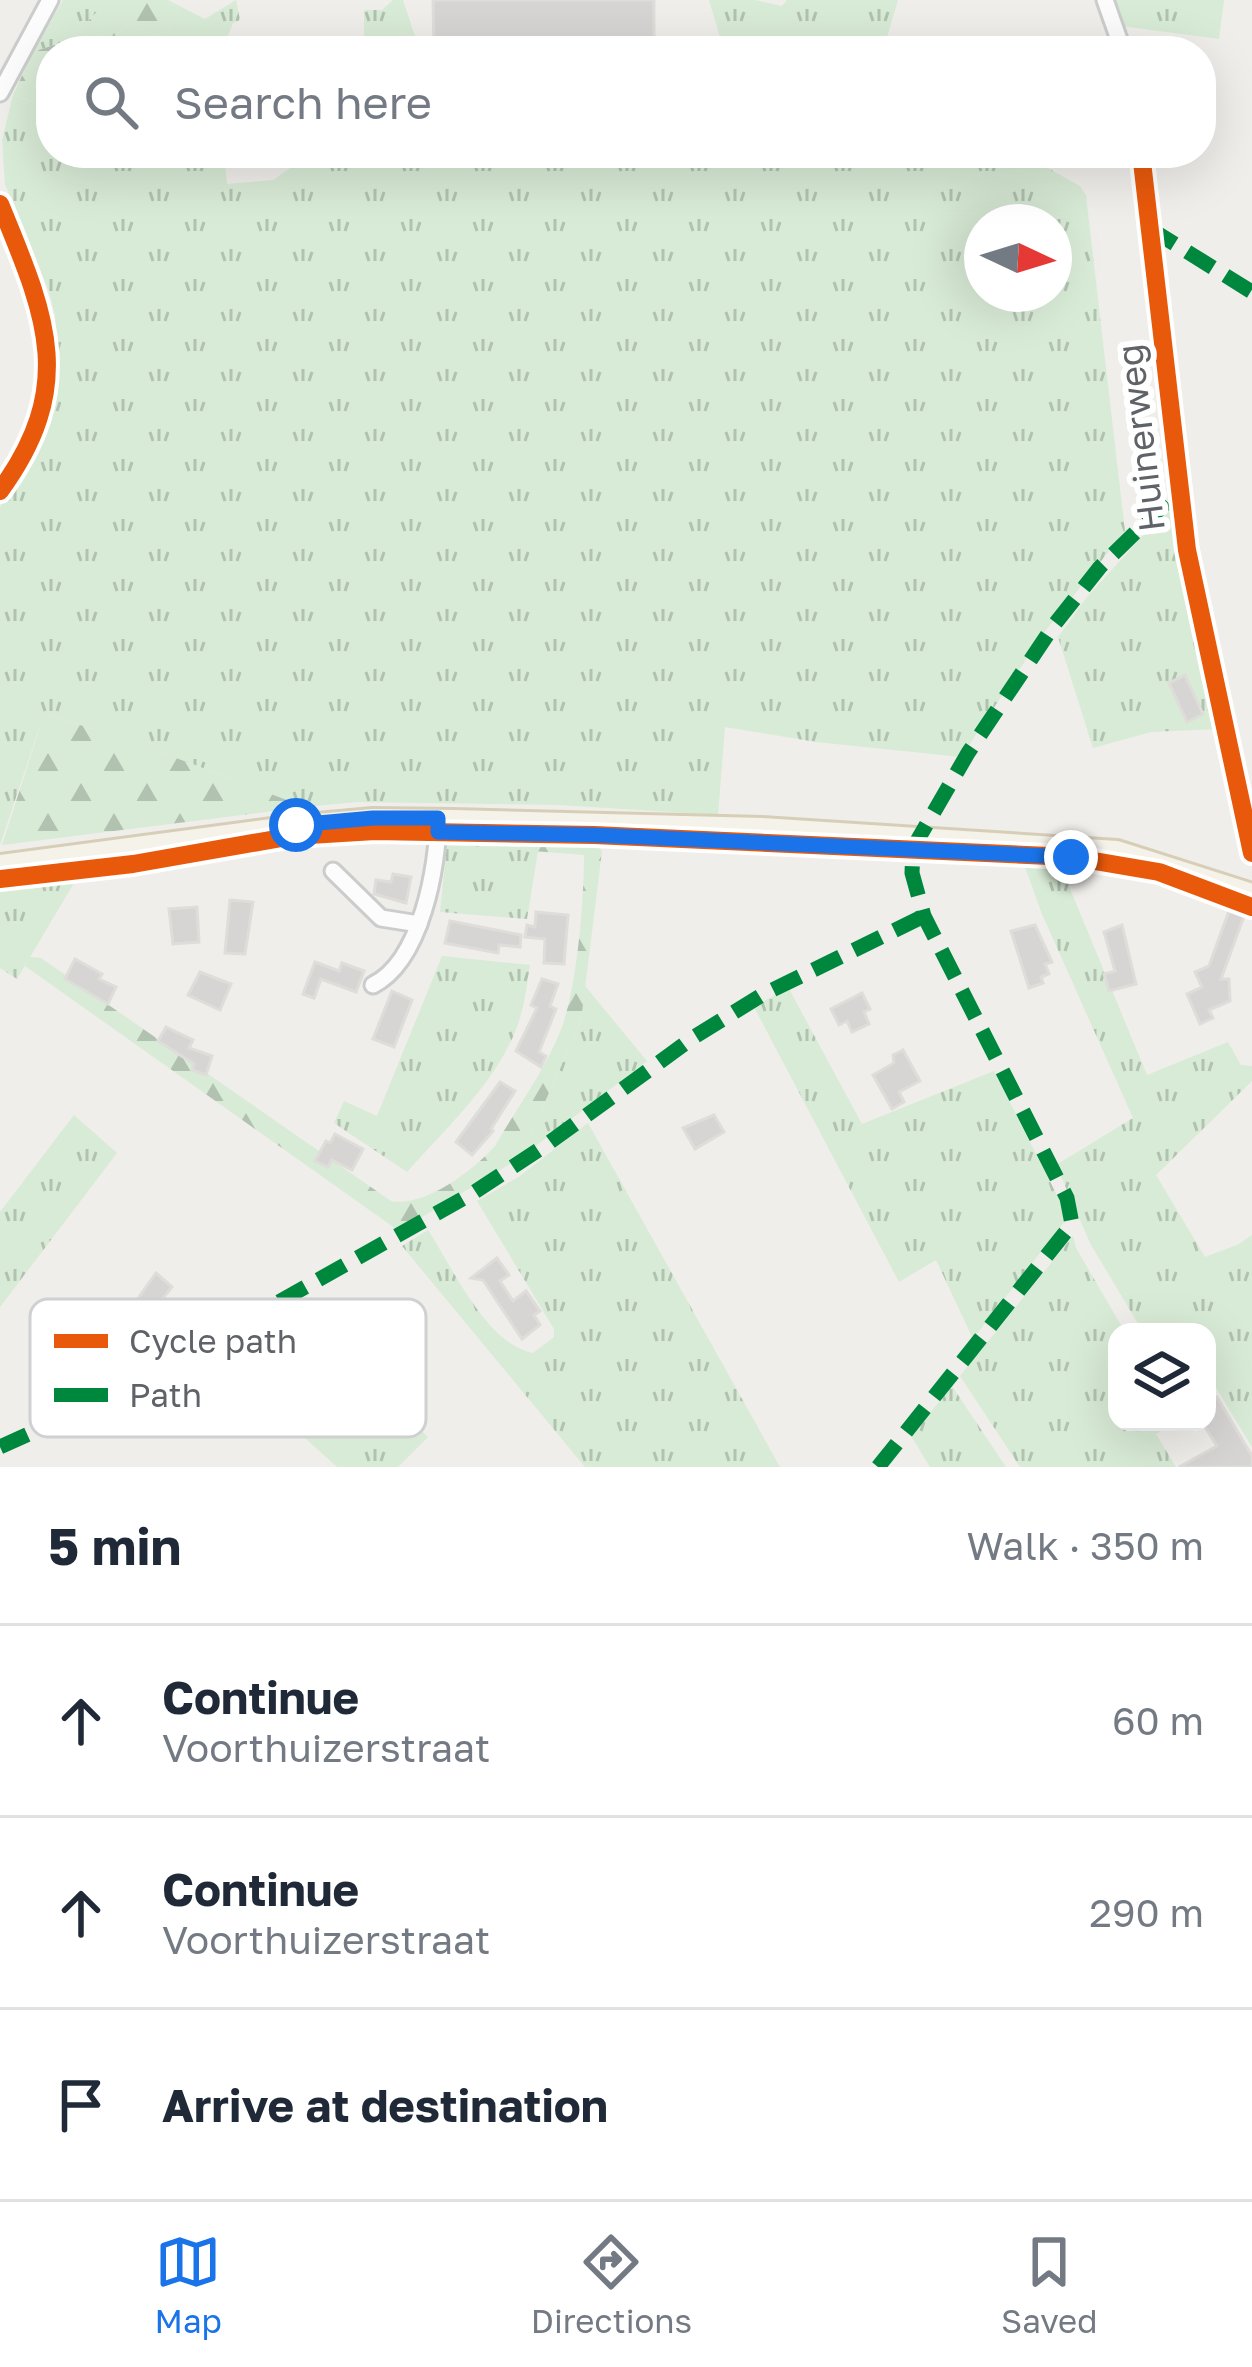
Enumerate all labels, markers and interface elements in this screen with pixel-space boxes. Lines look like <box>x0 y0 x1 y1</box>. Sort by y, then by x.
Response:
search box <box>36 36 1216 168</box>
icon: search <box>78 69 144 135</box>
text: Search here <box>174 75 432 129</box>
north arrow <box>964 204 1072 312</box>
street label: Huinerweg <box>1107 342 1173 534</box>
route start <box>269 798 323 852</box>
route end <box>1044 830 1098 884</box>
legend <box>30 1299 426 1437</box>
text: Cycle path <box>129 1321 297 1360</box>
map controls <box>1108 1323 1216 1431</box>
button: layers <box>1108 1323 1216 1431</box>
text: Path <box>129 1375 202 1414</box>
text: 5 min <box>48 1515 181 1576</box>
text: Walk · 350 m <box>966 1522 1204 1569</box>
text: Continue <box>162 1670 359 1724</box>
icon: ahead <box>48 1688 114 1754</box>
text: 60 m <box>1112 1697 1204 1744</box>
text: Voorthuizerstraat <box>162 1724 490 1771</box>
text: Continue <box>162 1862 359 1916</box>
icon: ahead <box>48 1880 114 1946</box>
text: 290 m <box>1089 1889 1204 1936</box>
text: Voorthuizerstraat <box>162 1916 490 1963</box>
icon: arrive <box>48 2072 114 2138</box>
text: Arrive at destination <box>162 2078 608 2132</box>
tab: Map <box>155 2229 222 2340</box>
tab: Directions <box>531 2229 692 2340</box>
tab: Saved <box>1001 2229 1097 2340</box>

